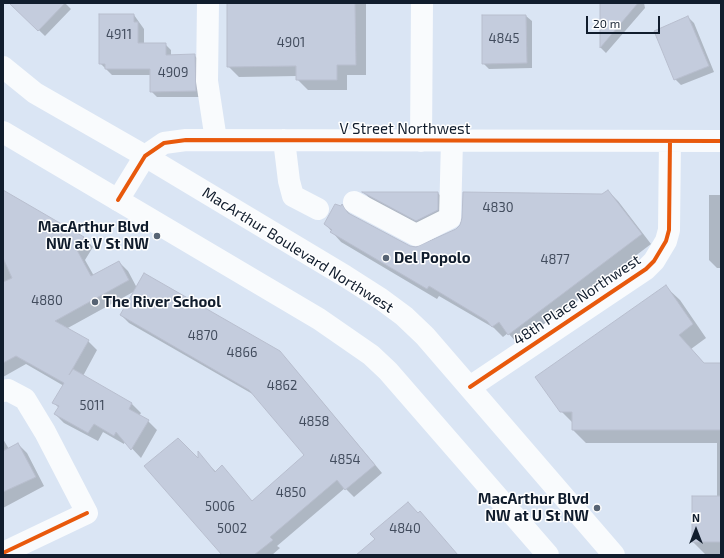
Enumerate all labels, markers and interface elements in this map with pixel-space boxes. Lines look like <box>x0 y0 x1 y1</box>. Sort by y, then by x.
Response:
scale bar <box>588 8 662 34</box>
text: 20 m <box>593 16 620 30</box>
house number: 4911 <box>106 27 132 43</box>
house number: 4845 <box>489 31 519 47</box>
house number: 4901 <box>277 35 305 51</box>
house number: 4909 <box>158 65 188 81</box>
street label: V Street Northwest <box>340 120 470 138</box>
street label: MacArthur Boulevard Northwest <box>199 183 397 317</box>
house number: 4830 <box>483 200 513 216</box>
place label: MacArthur Blvd NW at V St NW <box>38 218 149 253</box>
marker: MacArthur Blvd NW at V St NW <box>152 231 162 241</box>
place label: Del Popolo <box>394 249 471 267</box>
street label: 48th Place Northwest <box>510 251 644 349</box>
house number: 4877 <box>540 252 570 268</box>
marker: Del Popolo <box>381 253 391 263</box>
house number: 4880 <box>31 293 63 309</box>
place label: The River School <box>103 293 221 311</box>
marker: The River School <box>90 297 100 307</box>
house number: 4870 <box>188 328 218 344</box>
house number: 4866 <box>227 345 257 361</box>
house number: 4862 <box>267 378 297 394</box>
house number: 5011 <box>79 398 105 414</box>
house number: 4858 <box>299 414 329 430</box>
house number: 4854 <box>330 452 360 468</box>
house number: 4850 <box>276 485 306 501</box>
place label: MacArthur Blvd NW at U St NW <box>478 490 589 525</box>
house number: 5006 <box>205 499 235 515</box>
marker: MacArthur Blvd NW at U St NW <box>592 503 602 513</box>
north arrow <box>676 510 716 550</box>
text: N <box>692 511 700 524</box>
house number: 5002 <box>217 521 247 537</box>
house number: 4840 <box>389 521 421 537</box>

